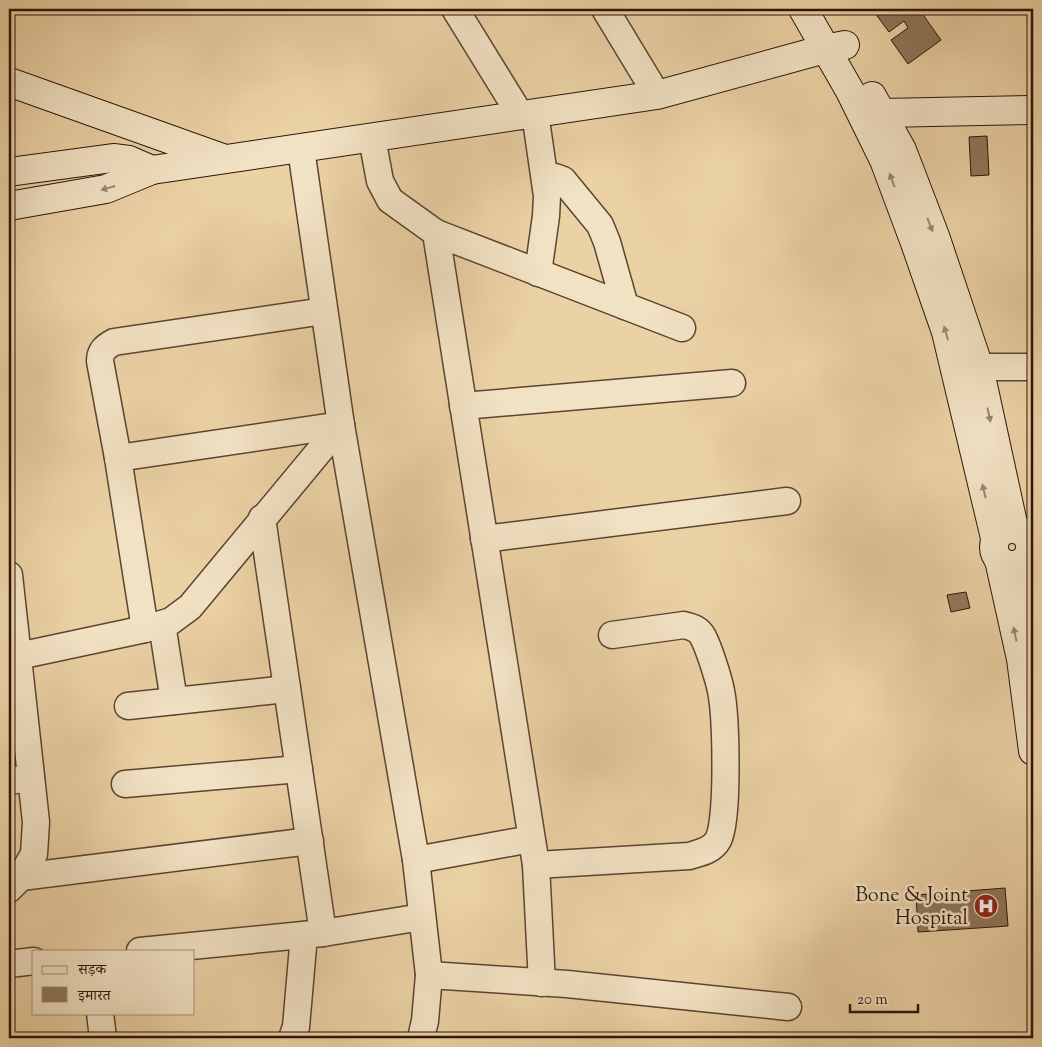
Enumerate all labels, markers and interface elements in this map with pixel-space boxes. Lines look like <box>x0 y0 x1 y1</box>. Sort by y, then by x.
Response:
one-way arrow <box>888 172 896 187</box>
one-way arrow <box>100 185 115 193</box>
one-way arrow <box>926 218 934 233</box>
one-way arrow <box>941 325 949 340</box>
one-way arrow <box>985 407 993 423</box>
one-way arrow <box>980 483 988 498</box>
one-way arrow <box>1011 626 1019 641</box>
place label: Bone & Joint Hospital <box>855 882 968 934</box>
hospital icon: Bone & Joint Hospital <box>973 893 999 919</box>
legend <box>32 950 195 1014</box>
text: सड़क <box>77 960 107 981</box>
scale bar <box>850 982 917 1014</box>
text: इमारत <box>77 986 112 1007</box>
text: 20 m <box>857 990 888 1011</box>

